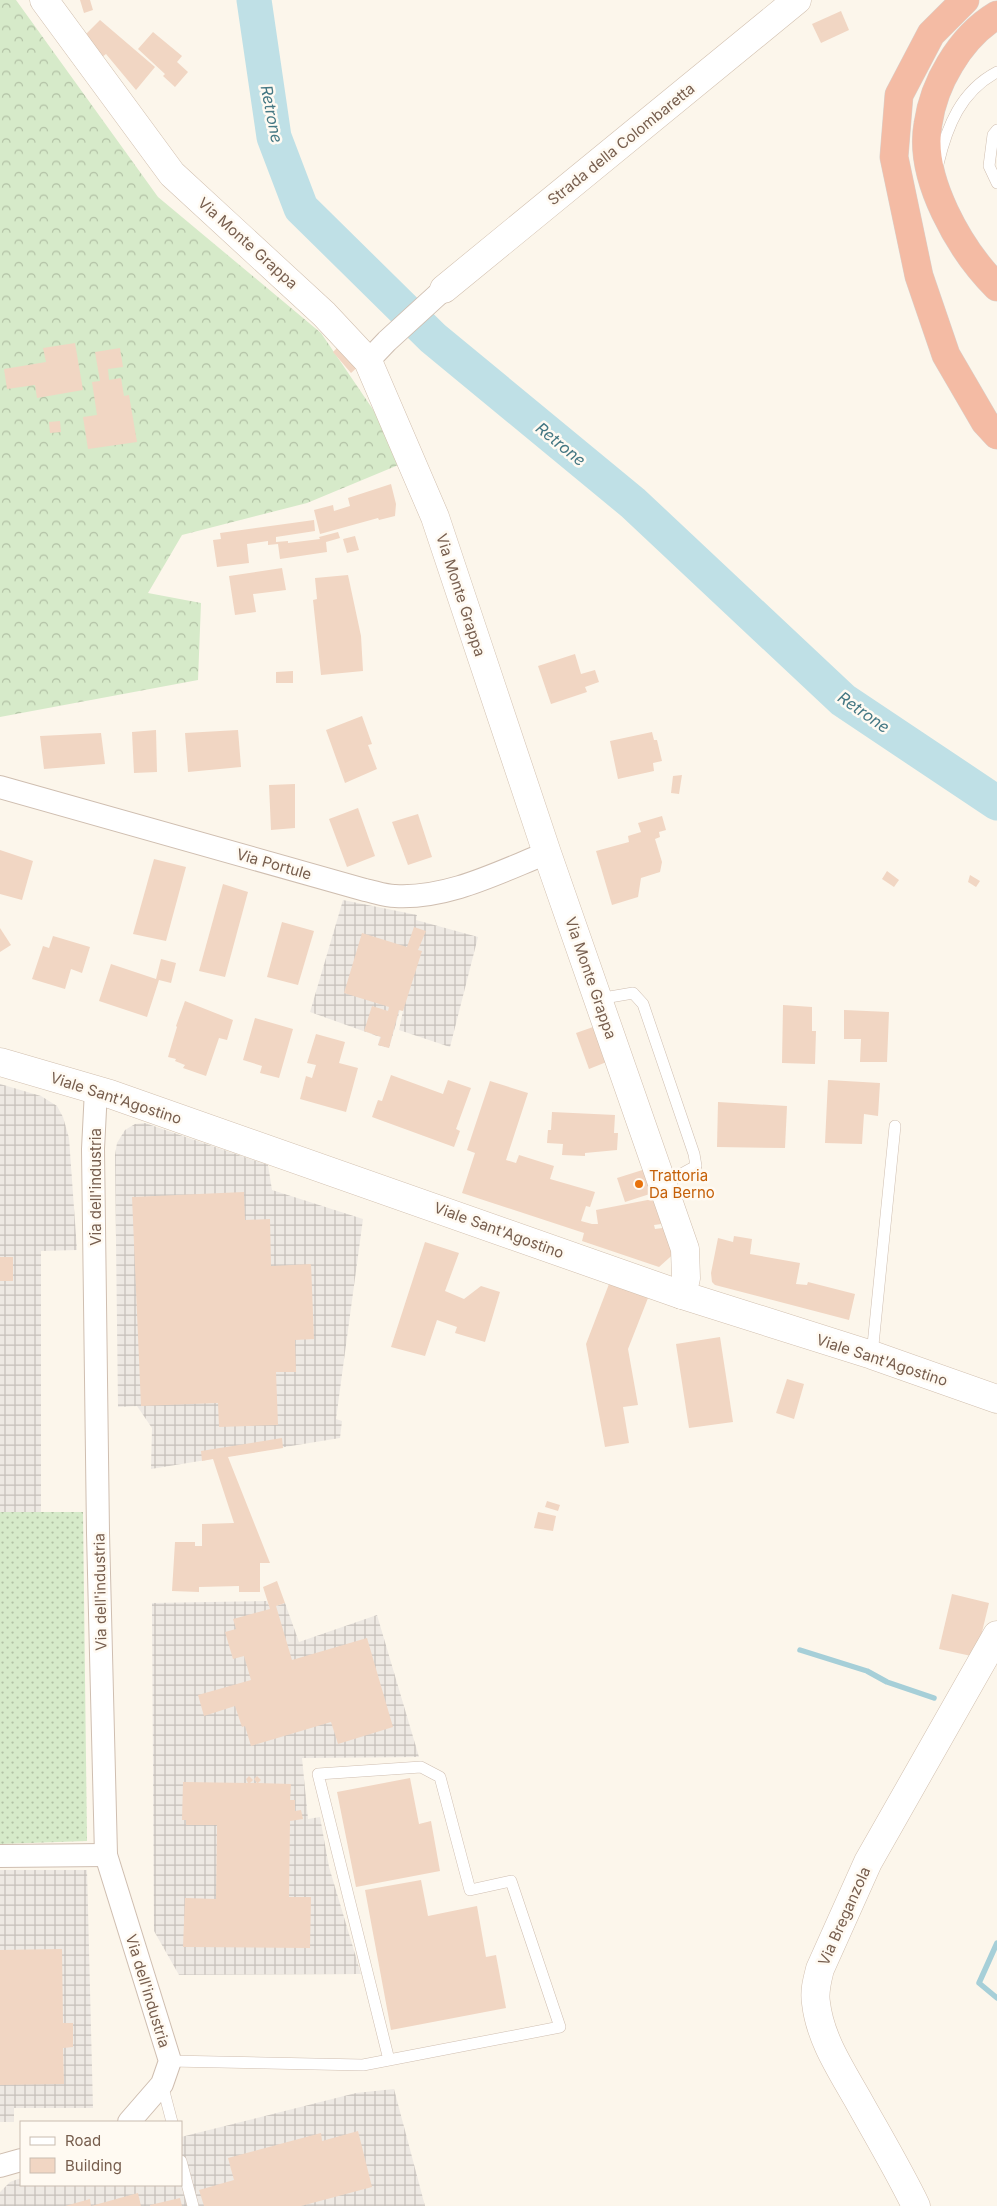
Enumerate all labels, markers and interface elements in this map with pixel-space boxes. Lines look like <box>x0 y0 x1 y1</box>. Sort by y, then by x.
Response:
street label: Strada della Colombaretta <box>544 79 698 209</box>
water label: Retrone <box>257 83 287 145</box>
street label: Via Monte Grappa <box>194 193 302 293</box>
water label: Retrone <box>532 418 590 470</box>
street label: Via Monte Grappa <box>432 531 490 659</box>
water label: Retrone <box>834 687 894 737</box>
street label: Via Portule <box>234 844 314 884</box>
street label: Via Monte Grappa <box>561 914 621 1042</box>
street label: Viale Sant'Agostino <box>48 1068 184 1128</box>
street label: Via dell'industria <box>86 1128 105 1246</box>
place label: Trattoria Da Berno <box>649 1166 715 1202</box>
marker: Trattoria Da Berno <box>633 1178 645 1190</box>
street label: Viale Sant'Agostino <box>431 1198 567 1262</box>
street label: Viale Sant'Agostino <box>814 1330 950 1390</box>
street label: Via dell'industria <box>89 1533 111 1651</box>
street label: Via Breganzola <box>814 1864 874 1968</box>
street label: Via dell'industria <box>122 1932 174 2050</box>
legend <box>20 2121 182 2186</box>
text: Road <box>65 2131 101 2150</box>
text: Building <box>65 2156 122 2175</box>

